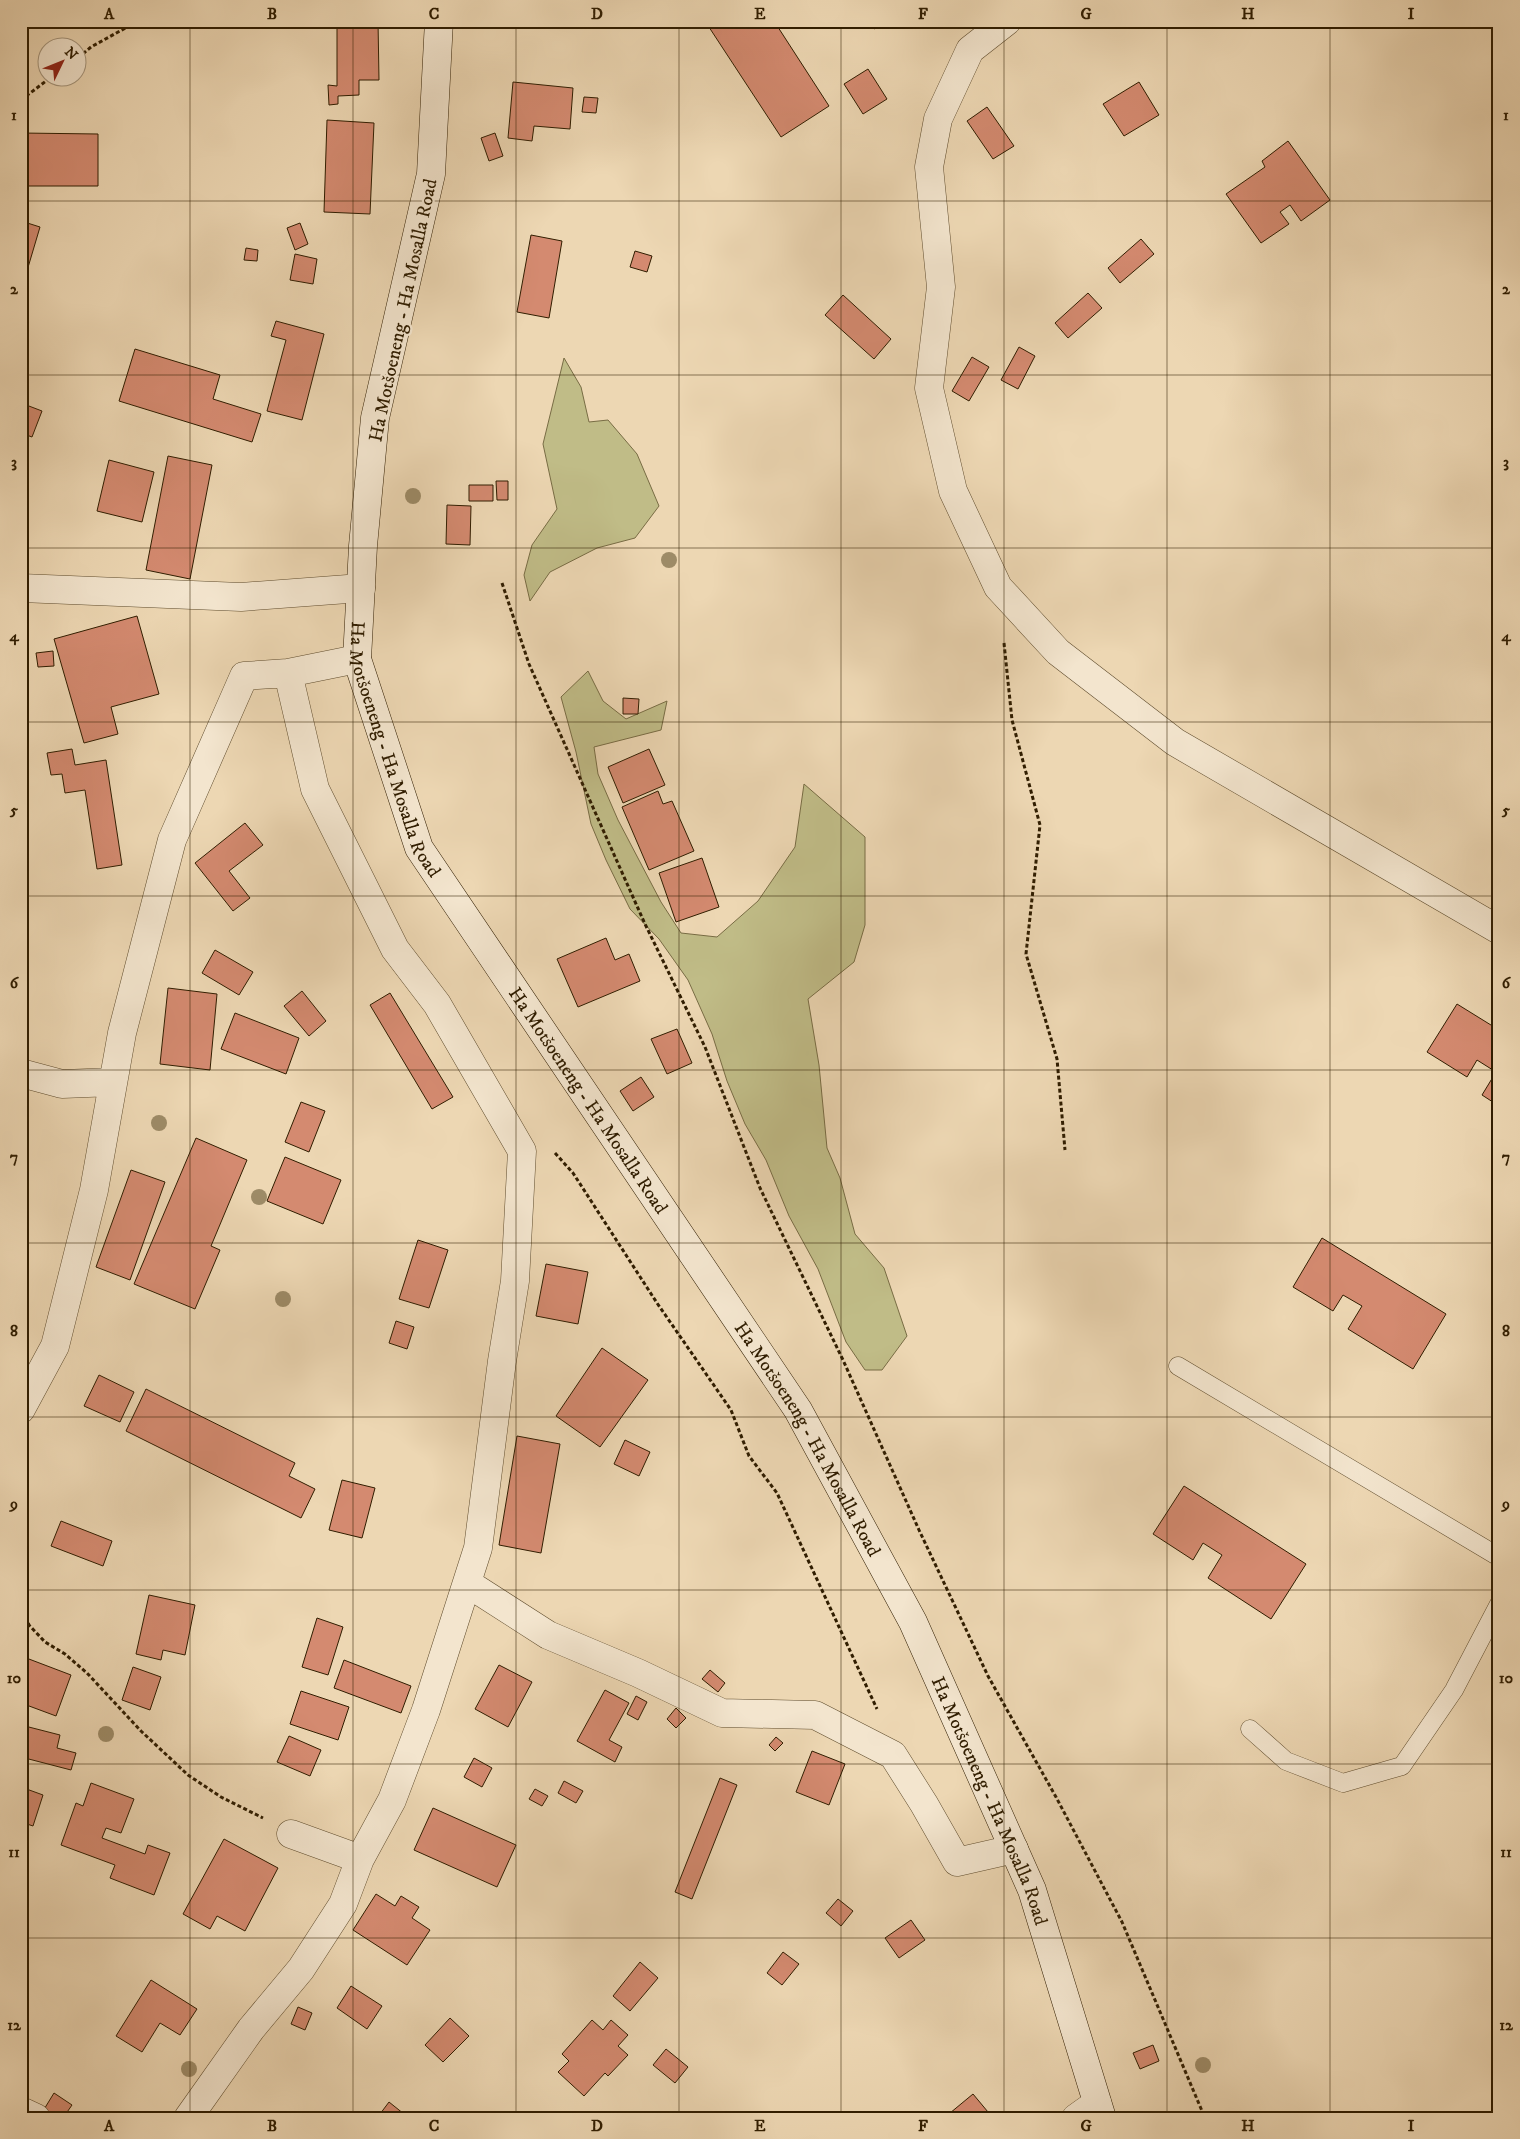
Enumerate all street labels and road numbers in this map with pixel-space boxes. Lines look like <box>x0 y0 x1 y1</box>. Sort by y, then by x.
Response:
street label: Ha Motšoeneng - Ha Mosalla Road <box>364 176 443 444</box>
street label: Ha Motšoeneng - Ha Mosalla Road <box>344 621 446 882</box>
street label: Ha Motšoeneng - Ha Mosalla Road <box>503 983 673 1219</box>
street label: Ha Motšoeneng - Ha Mosalla Road <box>729 1318 885 1561</box>
street label: Ha Motšoeneng - Ha Mosalla Road <box>926 1673 1052 1929</box>

